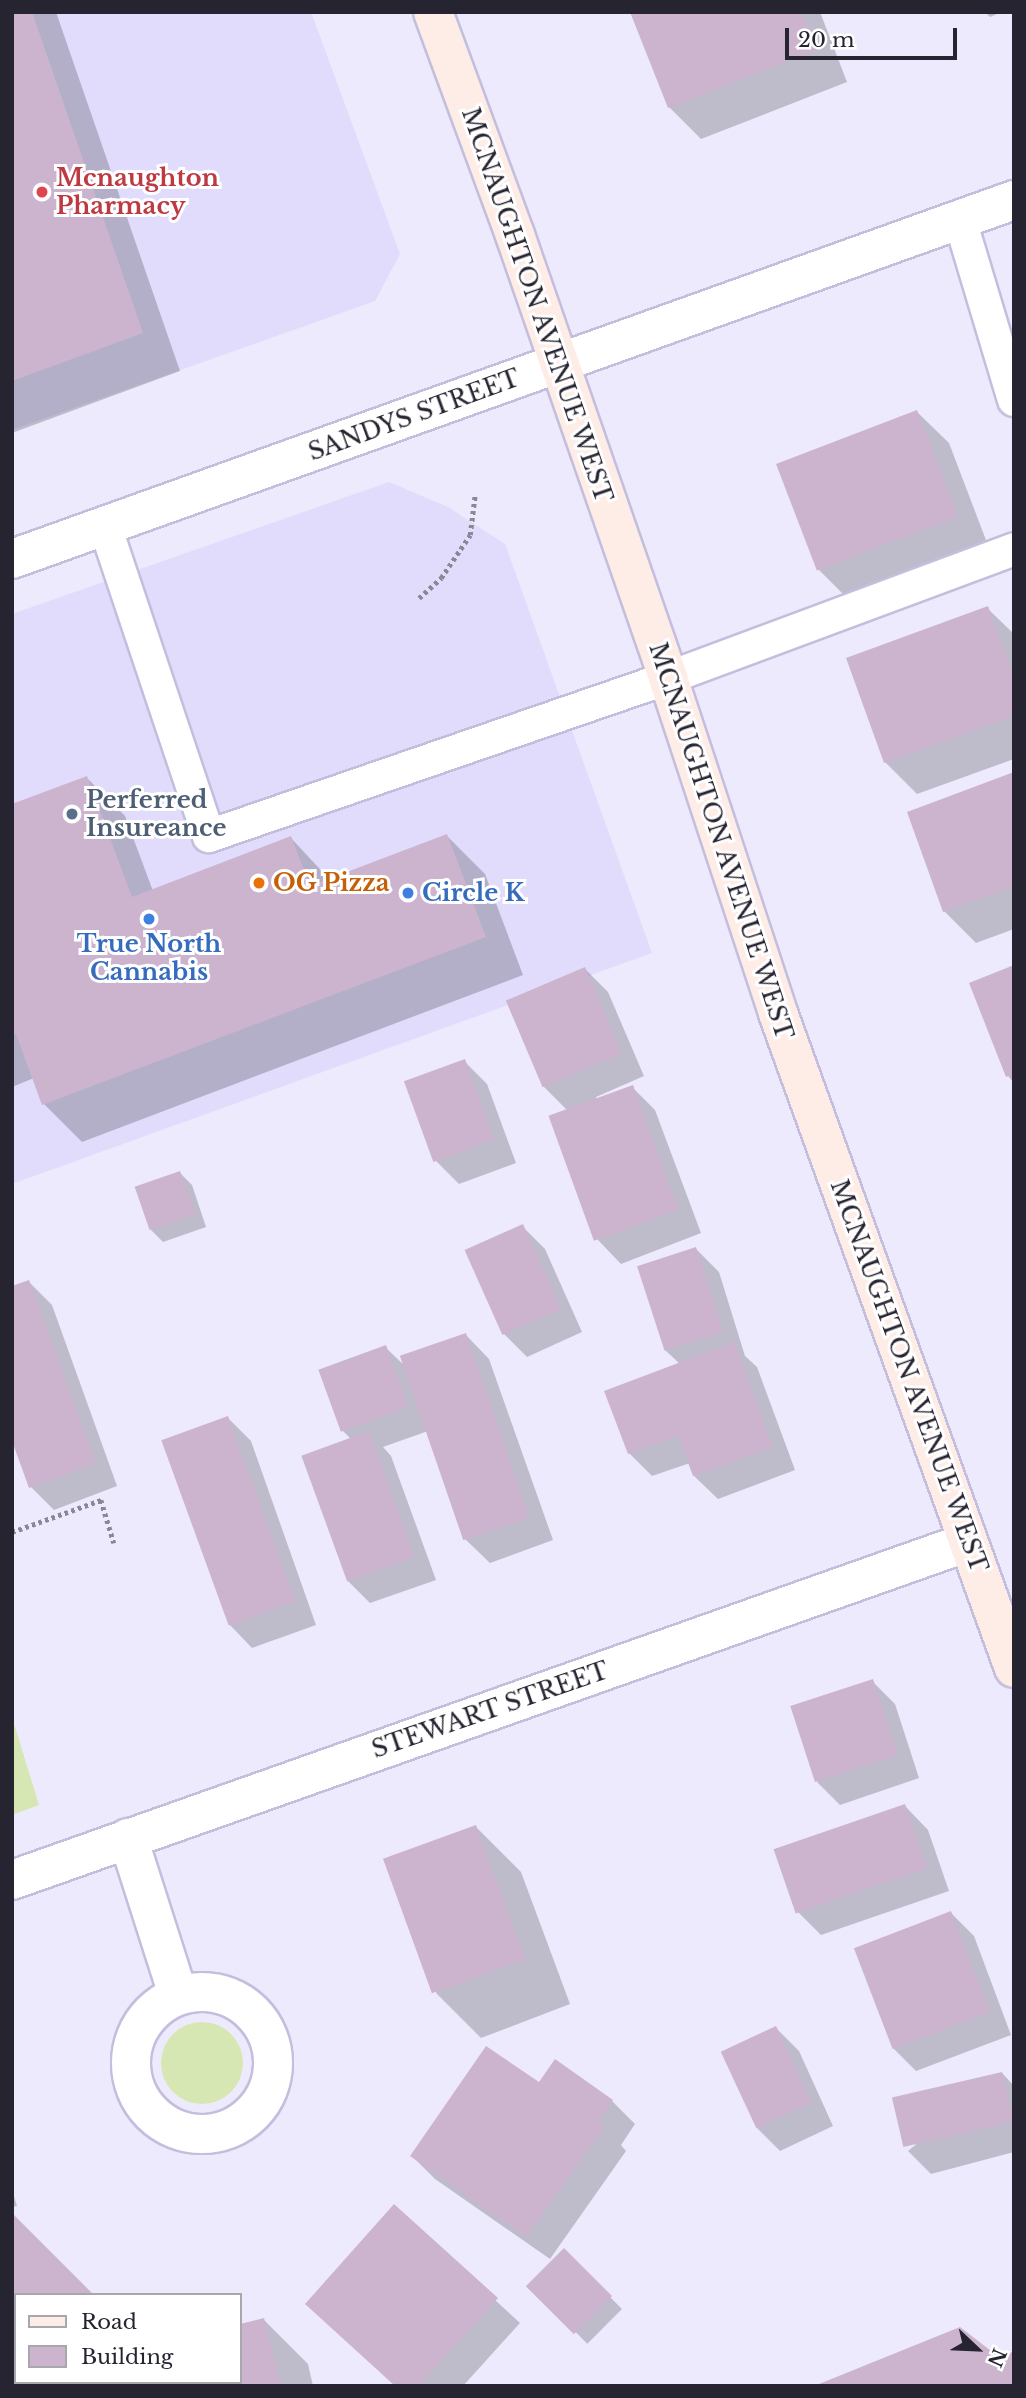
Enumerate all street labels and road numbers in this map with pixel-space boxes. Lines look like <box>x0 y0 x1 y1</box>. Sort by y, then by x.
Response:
street label: MCNAUGHTON AVENUE WEST <box>455 103 619 507</box>
street label: SANDYS STREET <box>304 363 524 467</box>
street label: MCNAUGHTON AVENUE WEST <box>643 638 799 1044</box>
street label: MCNAUGHTON AVENUE WEST <box>824 1175 994 1577</box>
street label: STEWART STREET <box>368 1656 612 1764</box>

